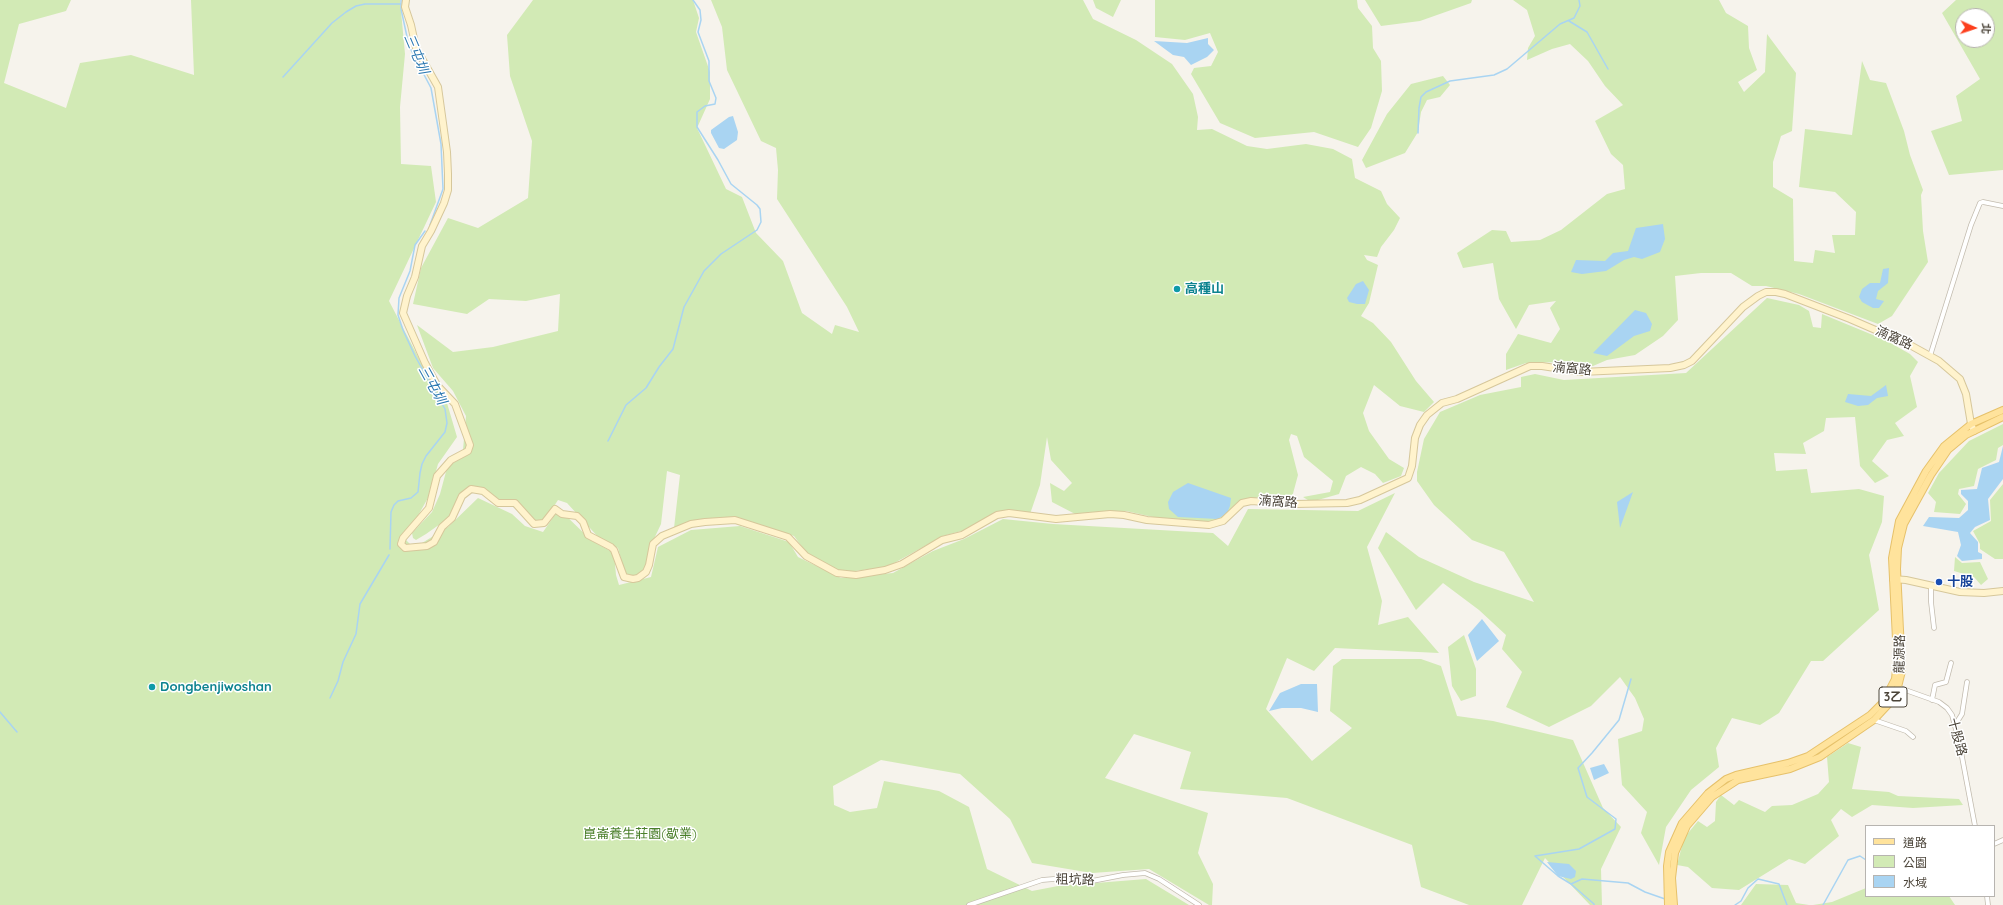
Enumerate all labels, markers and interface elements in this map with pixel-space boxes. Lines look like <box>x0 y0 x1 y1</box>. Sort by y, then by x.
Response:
north arrow <box>1955 8 1995 48</box>
text: 北 <box>1979 23 1993 34</box>
water label: 三屯圳 <box>400 31 432 77</box>
place label: 高種山 <box>1185 281 1224 297</box>
marker: 高種山 <box>1172 284 1182 294</box>
street label: 湳窩路 <box>1873 323 1915 353</box>
street label: 湳窩路 <box>1552 360 1592 378</box>
water label: 三屯圳 <box>414 363 450 407</box>
street label: 湳窩路 <box>1258 493 1298 511</box>
place label: 十股 <box>1947 574 1973 590</box>
marker: 十股 <box>1934 577 1944 587</box>
street label: 龍源路 <box>1892 634 1908 674</box>
place label: Dongbenjiwoshan <box>160 679 272 695</box>
marker: Dongbenjiwoshan <box>147 682 157 692</box>
road number: 3乙 <box>1879 687 1907 707</box>
street label: 十股路 <box>1944 716 1970 758</box>
legend <box>1865 825 1995 897</box>
park label: 崑崙養生莊園(歇業) <box>583 826 697 842</box>
text: 道路 <box>1903 835 1927 850</box>
text: 公園 <box>1903 855 1927 870</box>
street label: 粗坑路 <box>1055 872 1095 888</box>
text: 水域 <box>1903 875 1927 890</box>

